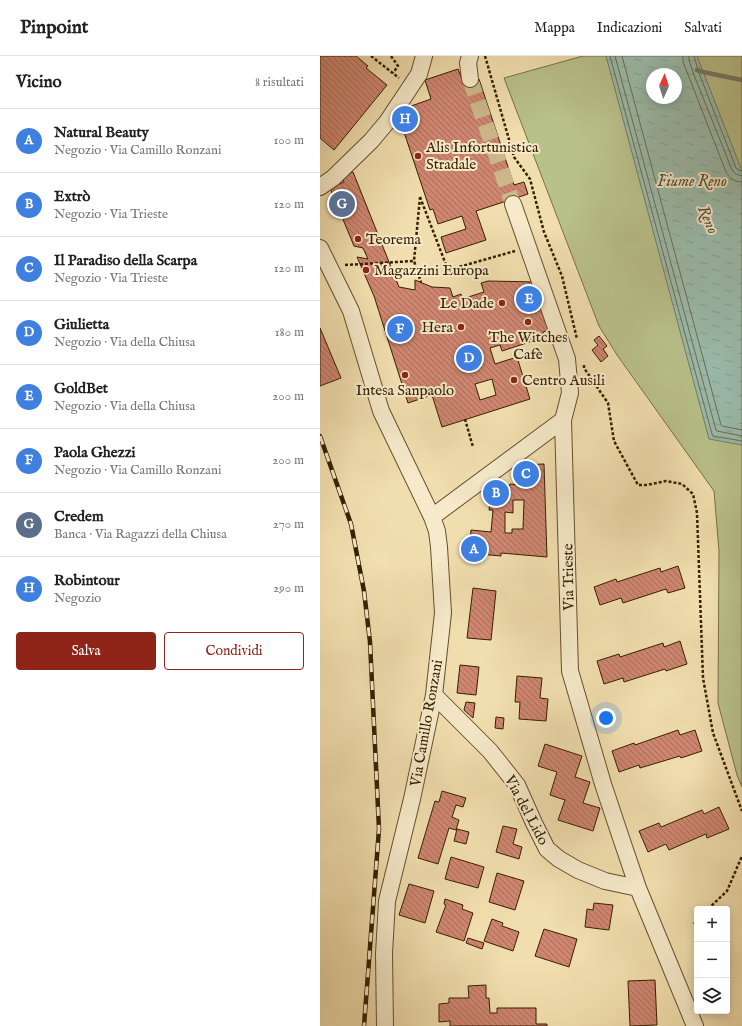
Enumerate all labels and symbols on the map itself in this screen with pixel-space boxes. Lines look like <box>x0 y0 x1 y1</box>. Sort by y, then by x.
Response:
north arrow <box>646 68 682 104</box>
pin: H <box>392 104 418 134</box>
place label: Alis Infortunistica Stradale <box>425 138 539 174</box>
marker: Alis Infortunistica Stradale <box>413 151 423 161</box>
water label: Fiume Reno <box>657 172 727 192</box>
pin: G <box>329 189 355 219</box>
water label: Reno <box>692 202 722 237</box>
place label: Teorema <box>366 230 422 249</box>
marker: Teorema <box>353 234 363 244</box>
place label: Magazzini Europa <box>374 261 489 280</box>
marker: Magazzini Europa <box>361 265 371 275</box>
pin: E <box>516 284 542 314</box>
place label: Le Dade <box>440 294 494 313</box>
marker: Le Dade <box>497 298 507 308</box>
pin: F <box>387 314 413 344</box>
marker: The Witches Cafè <box>523 317 533 327</box>
place label: Hera <box>421 318 454 337</box>
marker: Hera <box>456 322 466 332</box>
place label: The Witches Cafè <box>488 328 568 364</box>
pin: D <box>456 343 482 373</box>
marker: Intesa Sanpaolo <box>400 370 410 380</box>
place label: Centro Ausili <box>522 371 605 390</box>
marker: Centro Ausili <box>509 375 519 385</box>
place label: Intesa Sanpaolo <box>356 381 454 400</box>
pin: C <box>513 459 539 489</box>
pin: B <box>483 478 509 508</box>
pin: A <box>461 534 487 564</box>
street label: Via Trieste <box>558 543 579 612</box>
street label: Via Camillo Ronzani <box>406 658 447 789</box>
your location <box>596 708 616 728</box>
street label: Via del Lido <box>500 771 553 848</box>

